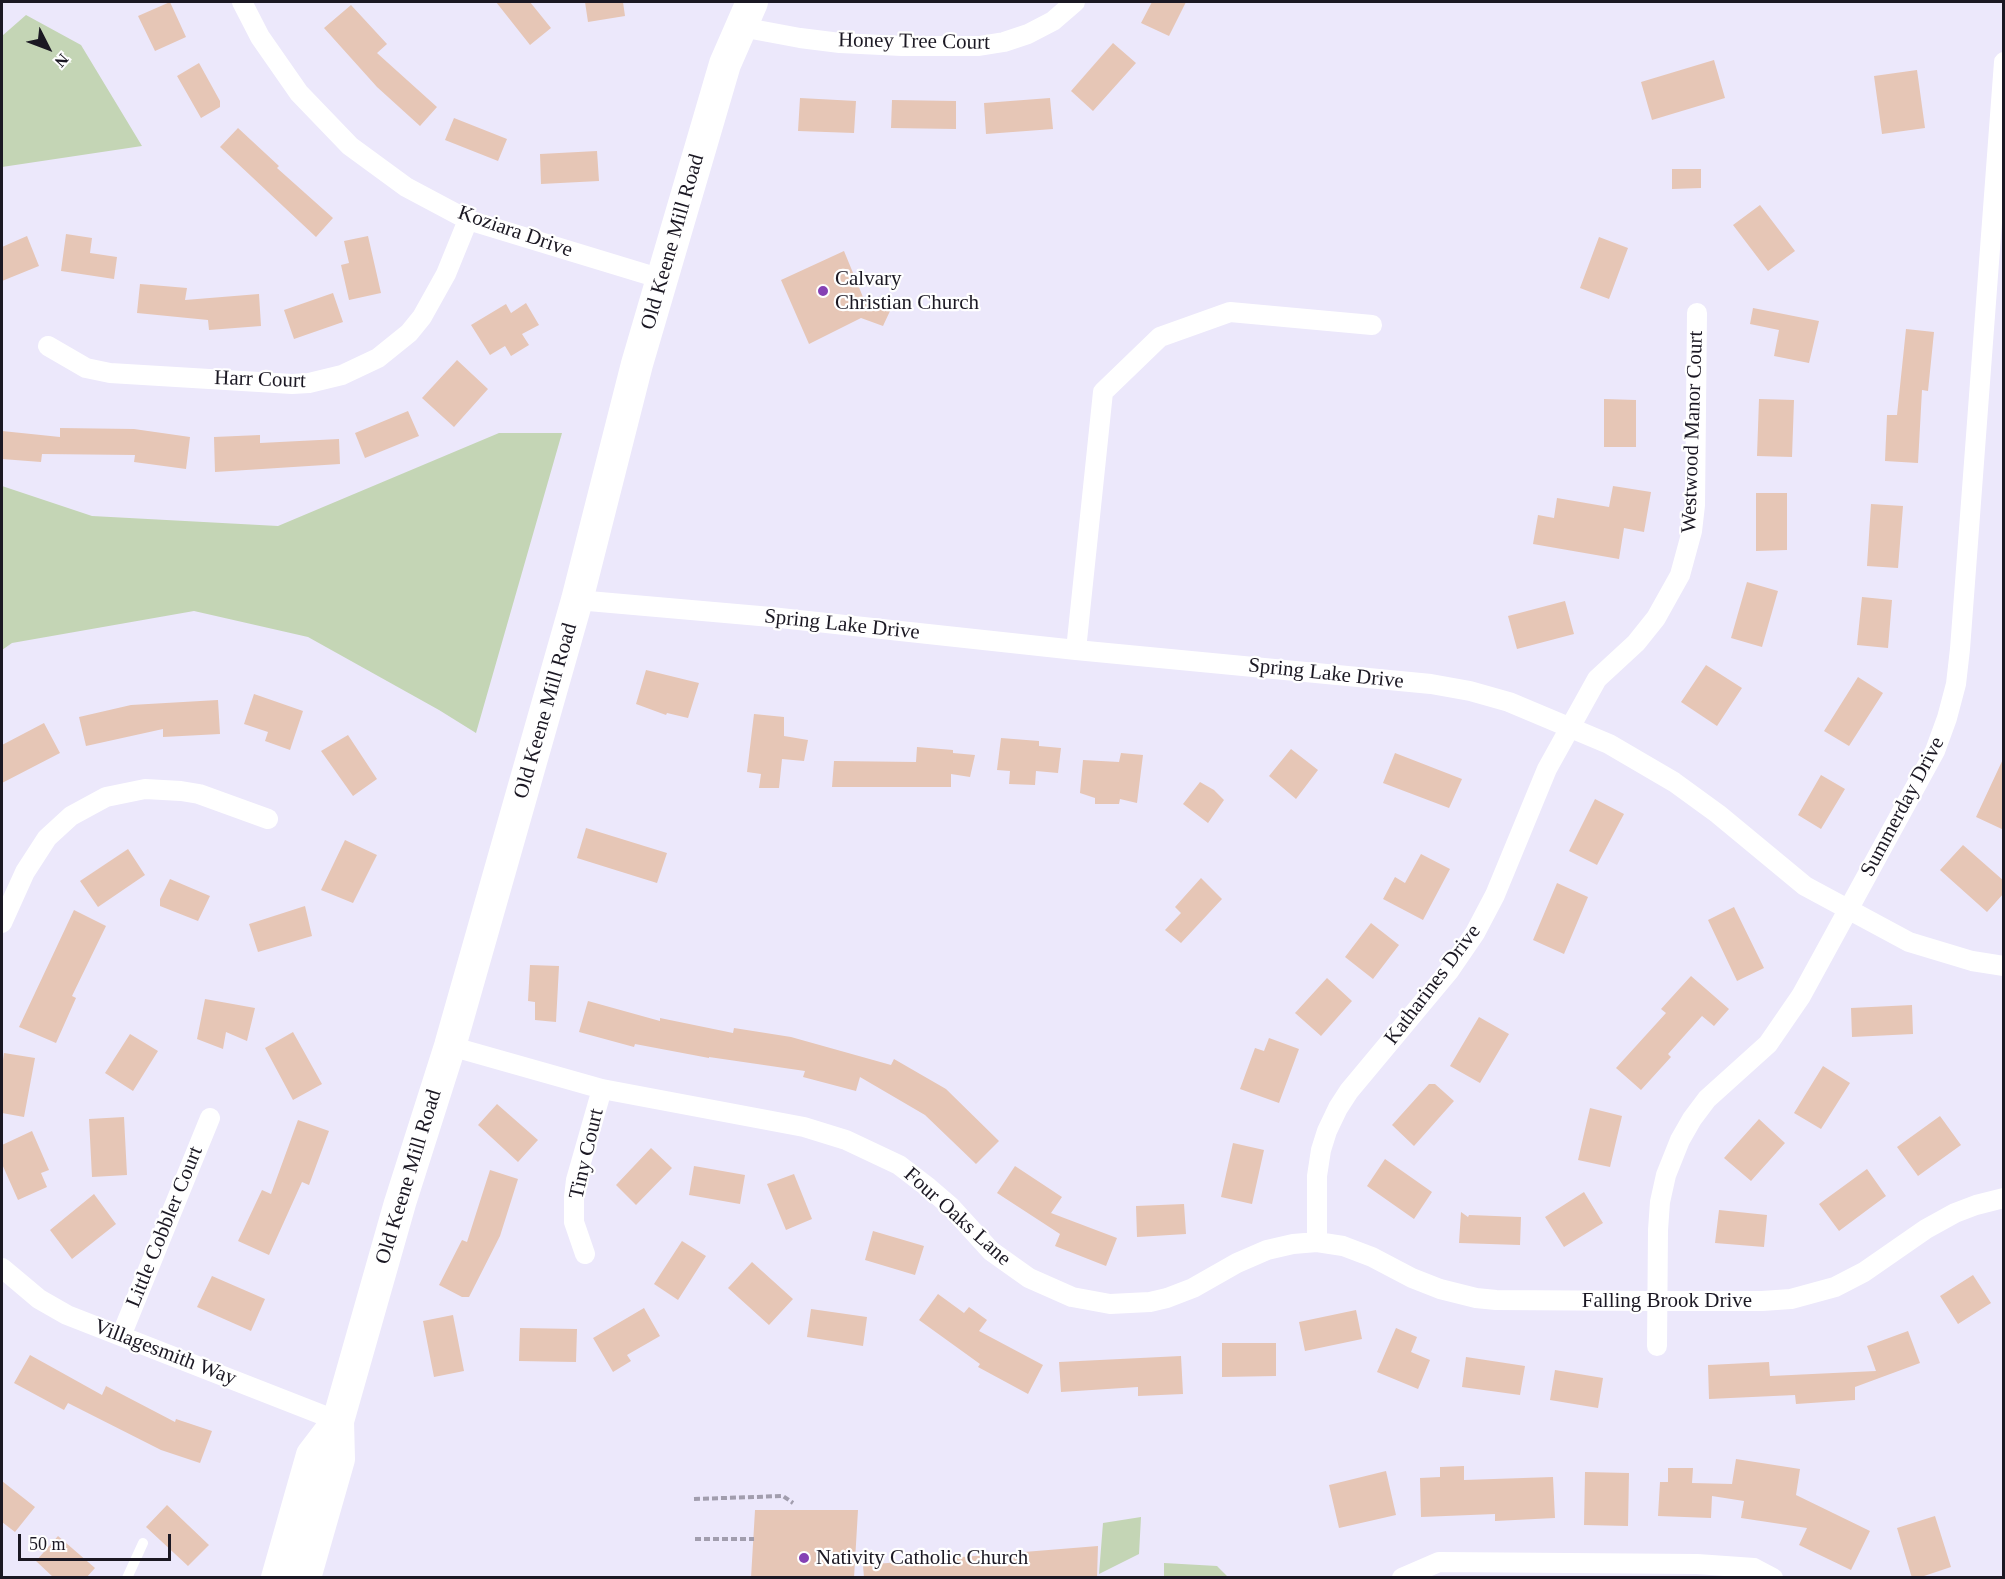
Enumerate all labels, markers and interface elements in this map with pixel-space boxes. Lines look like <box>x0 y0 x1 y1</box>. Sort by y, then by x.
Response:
north arrow <box>18 18 78 78</box>
street label: Honey Tree Court <box>838 28 990 56</box>
text: N <box>52 50 72 70</box>
street label: Old Keene Mill Road <box>636 151 710 333</box>
street label: Koziara Drive <box>454 201 576 263</box>
place label: Calvary Christian Church <box>835 266 979 316</box>
marker: Calvary Christian Church <box>816 284 830 298</box>
street label: Westwood Manor Court <box>1677 330 1709 534</box>
street label: Harr Court <box>214 366 306 394</box>
street label: Spring Lake Drive <box>763 604 921 646</box>
street label: Old Keene Mill Road <box>509 620 583 802</box>
street label: Spring Lake Drive <box>1247 653 1405 695</box>
street label: Summerday Drive <box>1856 733 1950 881</box>
street label: Katharines Drive <box>1380 920 1486 1050</box>
street label: Old Keene Mill Road <box>370 1087 448 1267</box>
street label: Tiny Court <box>564 1106 610 1202</box>
street label: Little Cobbler Court <box>121 1143 209 1311</box>
street label: Four Oaks Lane <box>898 1162 1016 1272</box>
street label: Falling Brook Drive <box>1582 1288 1752 1314</box>
street label: Villagesmith Way <box>90 1314 240 1392</box>
scale bar <box>21 1522 174 1560</box>
text: 50 m <box>29 1534 66 1554</box>
place label: Nativity Catholic Church <box>816 1545 1028 1571</box>
marker: Nativity Catholic Church <box>797 1551 811 1565</box>

